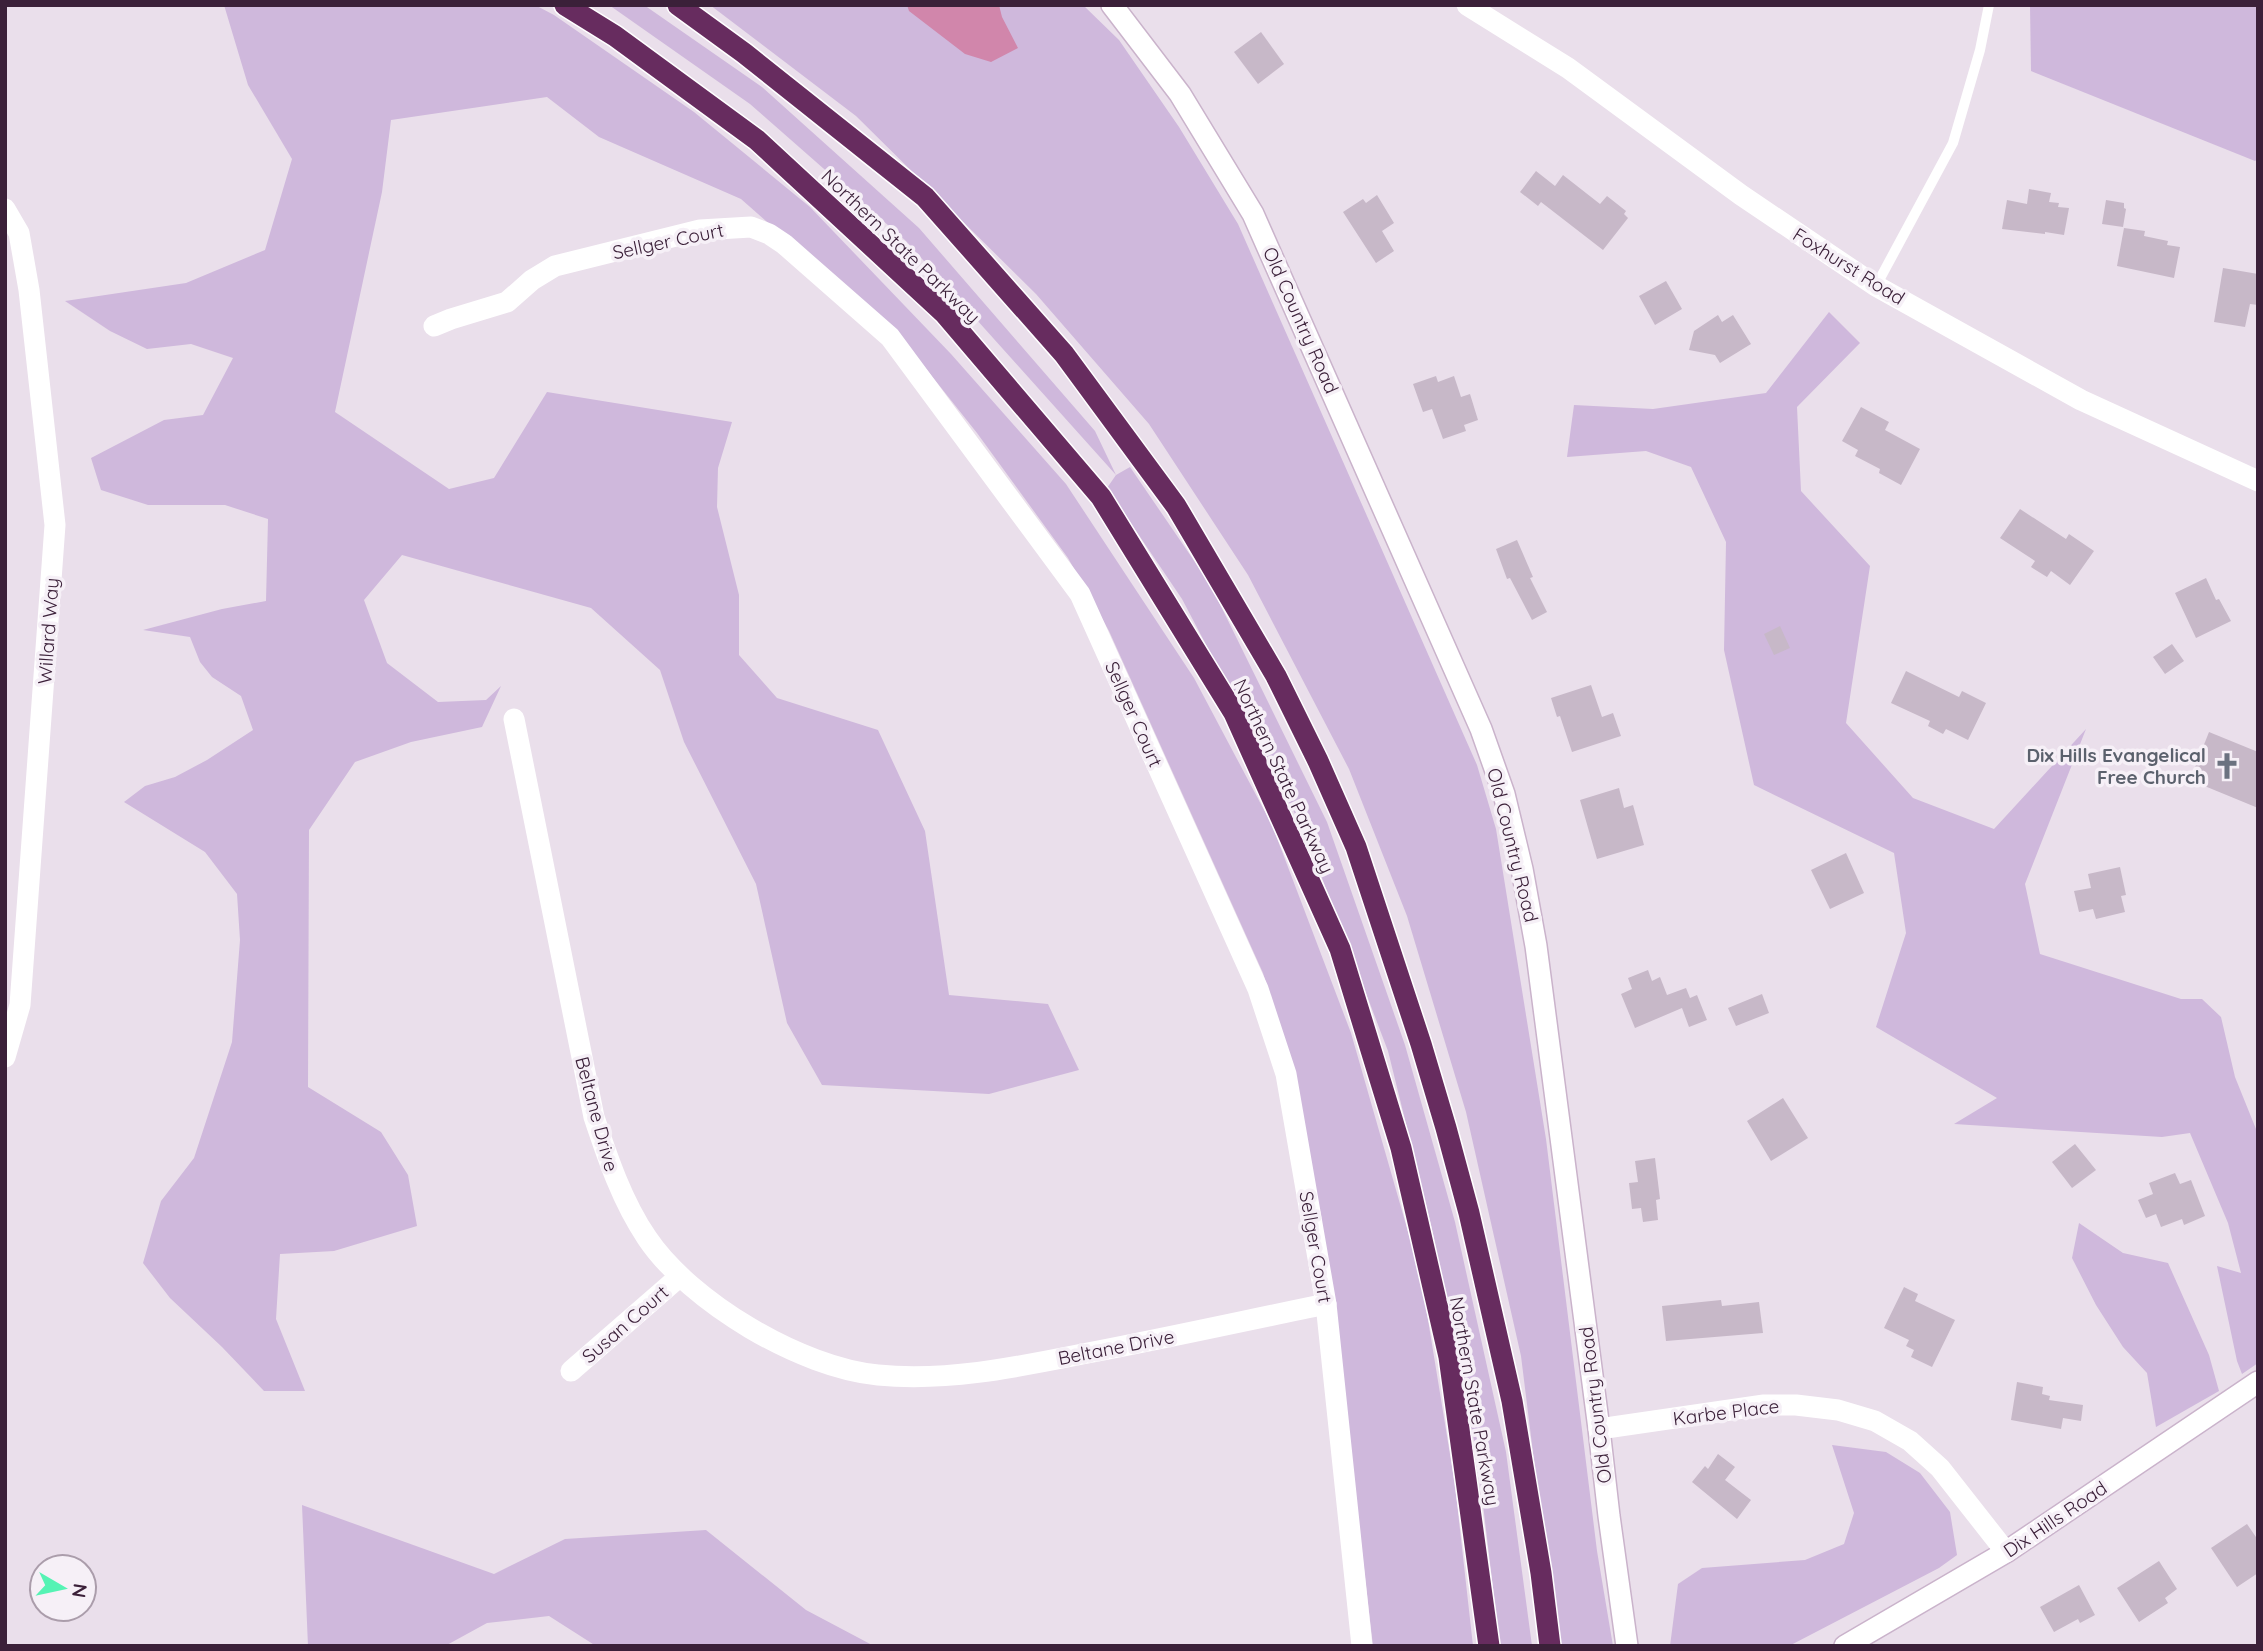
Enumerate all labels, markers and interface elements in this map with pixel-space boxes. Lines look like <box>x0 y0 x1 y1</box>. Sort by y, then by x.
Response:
street label: Northern State Parkway <box>816 164 986 328</box>
street label: Sellger Court <box>610 218 726 264</box>
street label: Foxhurst Road <box>1789 222 1909 310</box>
street label: Old Country Road <box>1258 243 1344 397</box>
street label: Willard Way <box>32 577 64 685</box>
street label: Sellger Court <box>1100 657 1168 771</box>
street label: Northern State Parkway <box>1228 675 1340 877</box>
place label: Dix Hills Evangelical Free Church <box>2026 743 2206 789</box>
church icon: Dix Hills Evangelical Free Church <box>2212 751 2242 781</box>
street label: Old Country Road <box>1482 765 1544 925</box>
street label: Beltane Drive <box>570 1054 624 1174</box>
street label: Sellger Court <box>1294 1189 1338 1305</box>
street label: Susan Court <box>577 1280 673 1368</box>
street label: Northern State Parkway <box>1445 1295 1505 1507</box>
street label: Beltane Drive <box>1056 1324 1176 1370</box>
street label: Old Country Road <box>1573 1325 1617 1485</box>
street label: Karbe Place <box>1671 1394 1781 1430</box>
street label: Dix Hills Road <box>1999 1476 2111 1562</box>
north arrow <box>28 1553 98 1623</box>
text: N <box>67 1582 93 1599</box>

